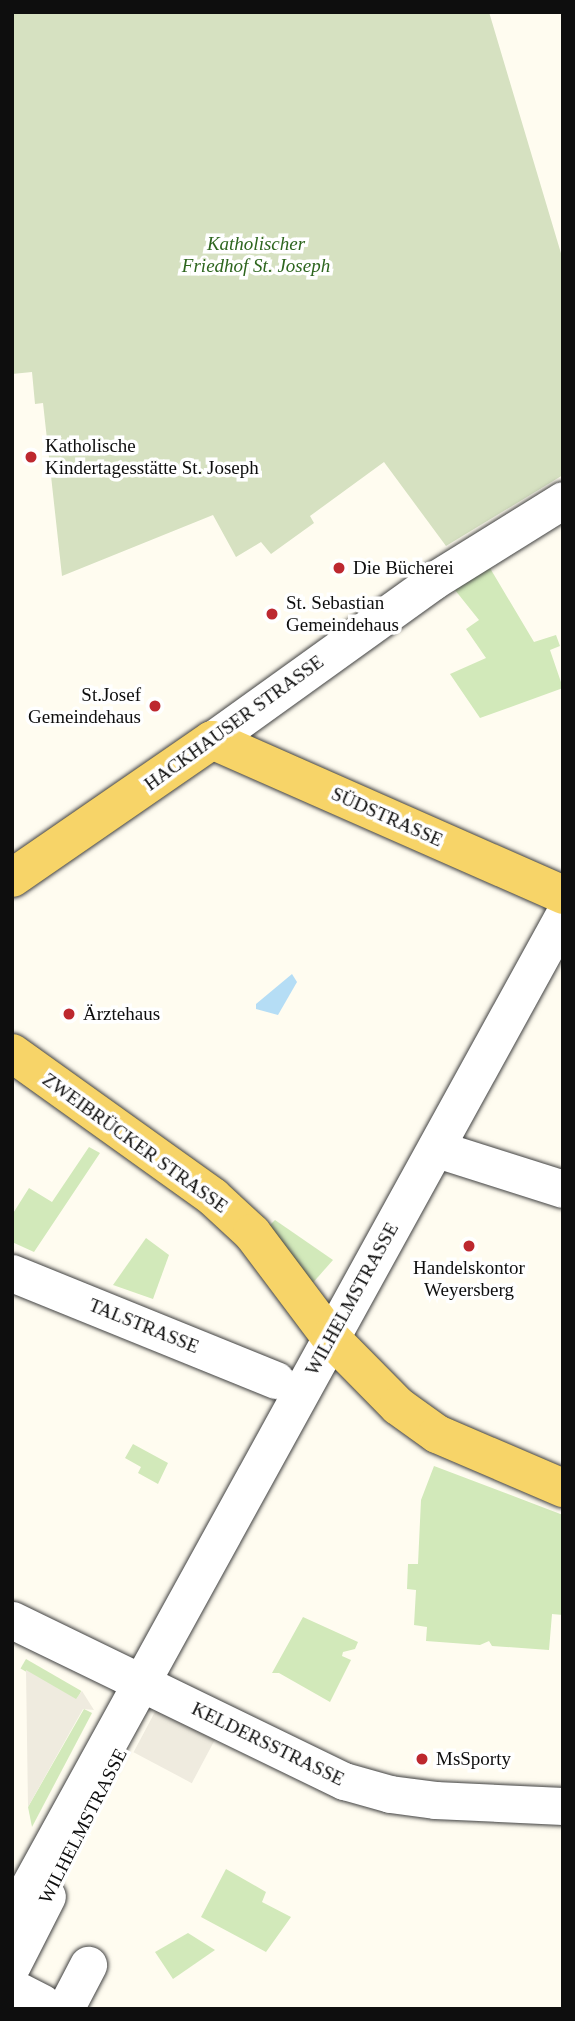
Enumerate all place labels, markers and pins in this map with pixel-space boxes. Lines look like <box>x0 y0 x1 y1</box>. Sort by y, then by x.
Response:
place label: Katholische Kindertagesstätte St. Joseph <box>45 435 259 479</box>
marker: Katholische Kindertagesstätte St. Joseph <box>23 449 39 465</box>
place label: Die Bücherei <box>353 557 454 579</box>
marker: Die Bücherei <box>331 560 347 576</box>
place label: St. Sebastian Gemeindehaus <box>286 592 399 636</box>
marker: St. Sebastian Gemeindehaus <box>264 606 280 622</box>
place label: St.Josef Gemeindehaus <box>28 684 141 728</box>
marker: St.Josef Gemeindehaus <box>147 698 163 714</box>
place label: Ärztehaus <box>83 1003 160 1025</box>
marker: Ärztehaus <box>61 1006 77 1022</box>
marker: Handelskontor Weyersberg <box>461 1238 477 1254</box>
place label: Handelskontor Weyersberg <box>413 1257 525 1301</box>
place label: MsSporty <box>436 1748 511 1770</box>
marker: MsSporty <box>414 1751 430 1767</box>

